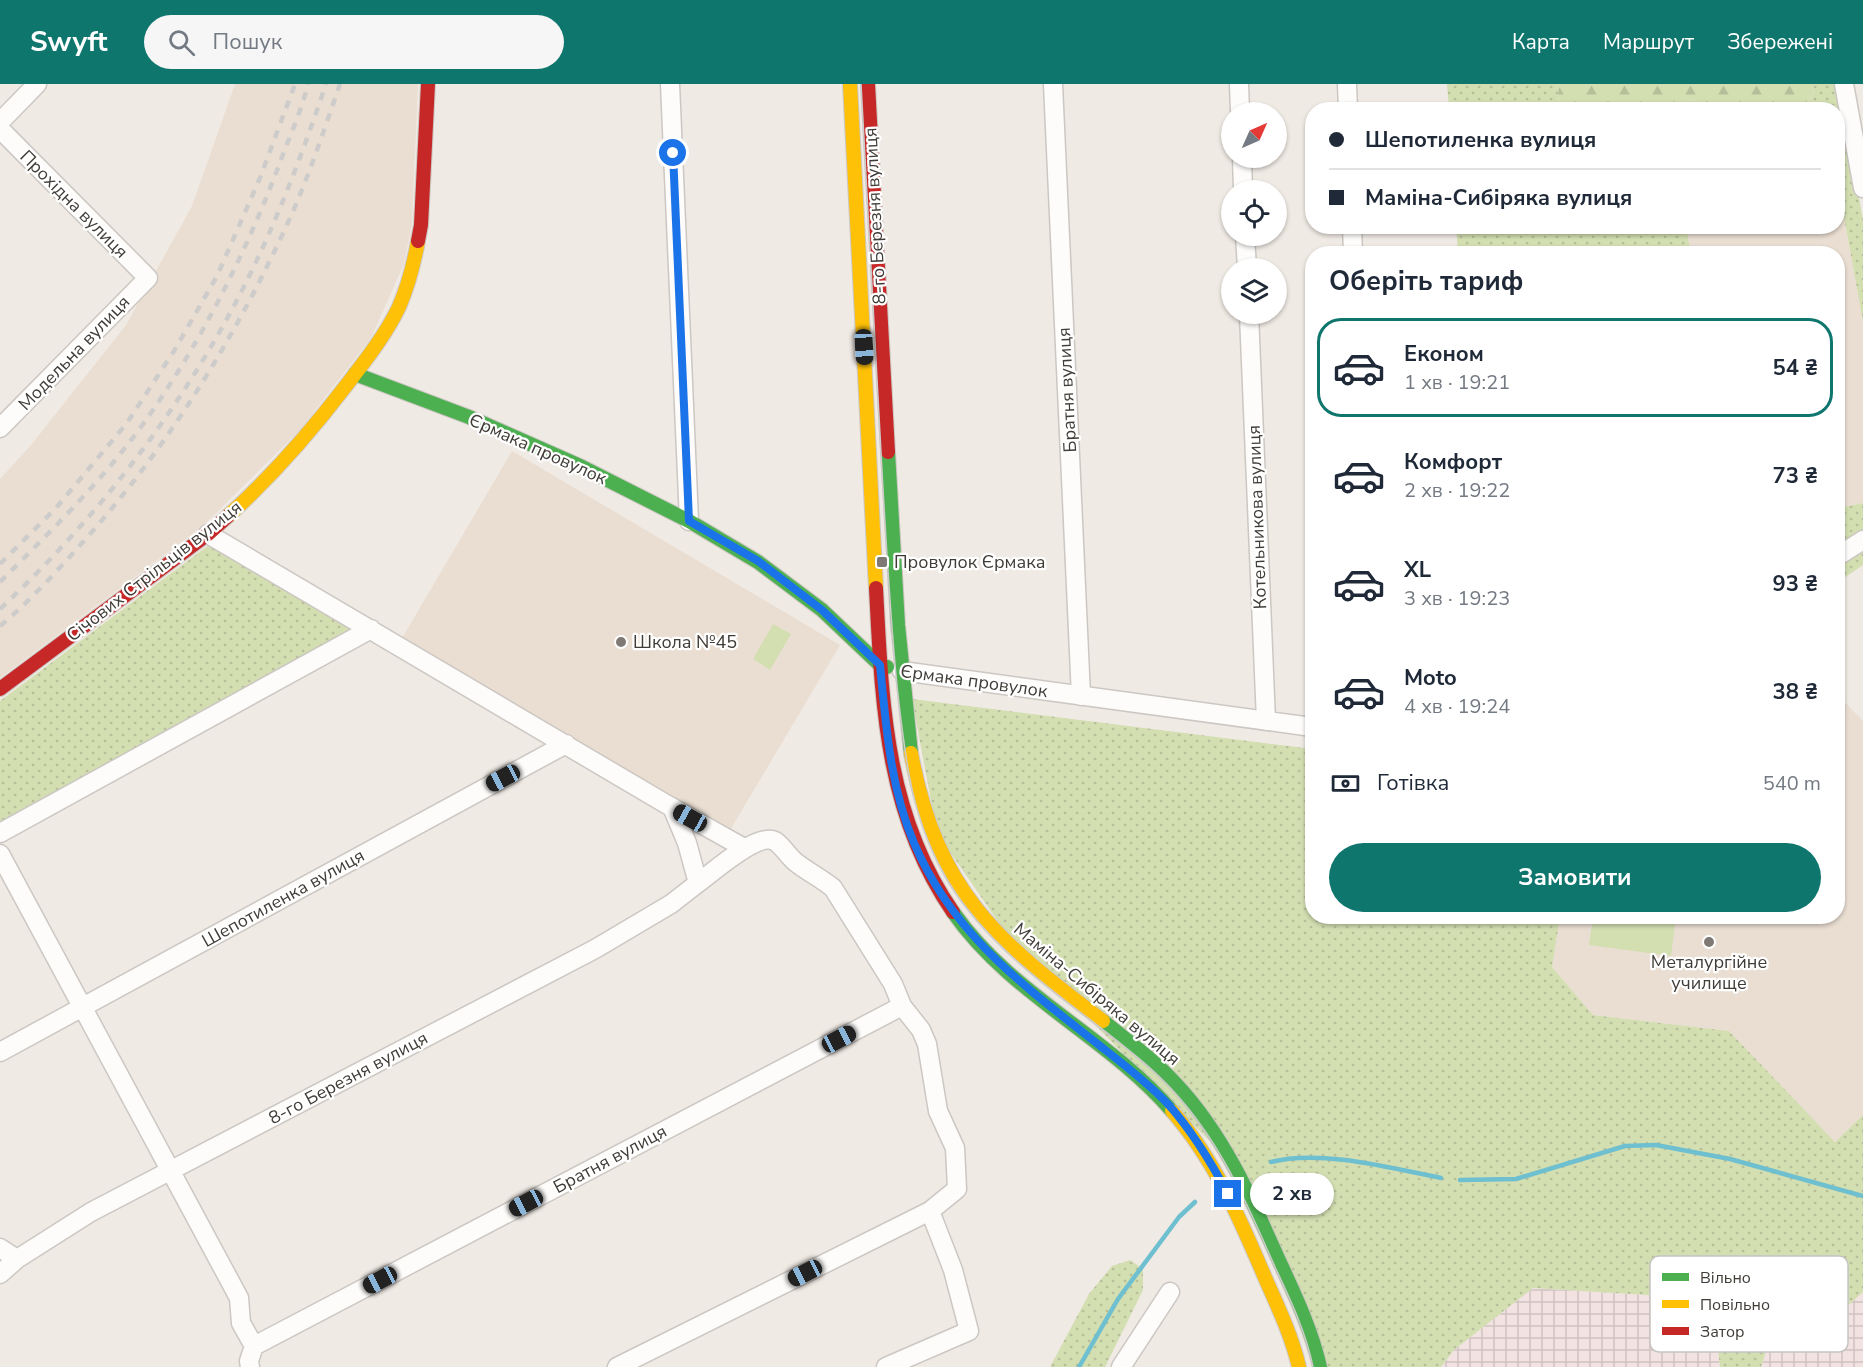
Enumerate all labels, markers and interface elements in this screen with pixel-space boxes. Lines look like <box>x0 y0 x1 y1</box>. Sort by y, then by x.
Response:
search box <box>144 15 564 69</box>
text: Swyft <box>30 23 108 61</box>
icon: search <box>165 26 198 59</box>
text: Пошук <box>213 27 282 57</box>
text: Карта <box>1512 28 1570 56</box>
text: Маршрут <box>1603 28 1694 56</box>
text: Збережені <box>1727 28 1833 56</box>
north arrow <box>1221 102 1287 168</box>
map controls <box>1221 102 1287 324</box>
text: Шепотиленка вулиця <box>1365 125 1596 155</box>
street label: 8-го Березня вулиця <box>858 127 892 305</box>
route start <box>659 139 686 166</box>
street label: Прохідна вулиця <box>15 145 133 263</box>
button: locate <box>1221 180 1287 246</box>
text: Маміна-Сибіряка вулиця <box>1365 183 1632 213</box>
button: layers <box>1221 258 1287 324</box>
text: Оберіть тариф <box>1329 263 1523 300</box>
street label: Модельна вулиця <box>13 290 135 416</box>
street label: Братня вулиця <box>1052 327 1082 453</box>
car <box>854 329 874 365</box>
text: Економ <box>1404 339 1484 369</box>
icon: car <box>1332 341 1386 395</box>
text: 54 ₴ <box>1772 353 1818 383</box>
text: 1 хв · 19:21 <box>1404 369 1510 396</box>
street label: Єрмака провулок <box>465 408 611 490</box>
street label: Котельникова вулиця <box>1242 424 1272 610</box>
text: Комфорт <box>1404 447 1502 477</box>
icon: car <box>1332 449 1386 503</box>
text: 73 ₴ <box>1772 461 1818 491</box>
text: 2 хв · 19:22 <box>1404 477 1510 504</box>
street label: Січових Стрільців вулиця <box>62 495 246 647</box>
place label: Провулок Єрмака <box>894 550 1045 574</box>
marker: Провулок Єрмака <box>875 555 889 569</box>
text: XL <box>1404 555 1431 585</box>
icon: car <box>1332 557 1386 611</box>
text: 93 ₴ <box>1772 569 1818 599</box>
text: 3 хв · 19:23 <box>1404 585 1510 612</box>
place label: Школа №45 <box>633 630 737 654</box>
marker: Школа №45 <box>614 635 628 649</box>
street label: Єрмака провулок <box>899 659 1050 703</box>
text: Moto <box>1404 663 1457 693</box>
icon: car <box>1332 665 1386 719</box>
text: 38 ₴ <box>1772 677 1818 707</box>
text: 4 хв · 19:24 <box>1404 693 1510 720</box>
car <box>483 762 523 794</box>
icon: cash <box>1329 767 1362 800</box>
text: Готівка <box>1377 768 1449 798</box>
text: 540 m <box>1763 770 1821 797</box>
car <box>670 801 710 835</box>
street label: Шепотиленка вулиця <box>197 843 369 953</box>
button: Замовити <box>1329 843 1821 912</box>
street label: Маміна-Сибіряка вулиця <box>1009 917 1185 1071</box>
marker: Металургійне училище <box>1702 935 1716 949</box>
place label: Металургійне училище <box>1651 950 1767 995</box>
car <box>819 1023 859 1055</box>
street label: 8-го Березня вулиця <box>264 1026 432 1130</box>
street label: Братня вулиця <box>549 1119 671 1199</box>
callout: 2 хв <box>1249 1173 1333 1215</box>
route end <box>1214 1180 1241 1207</box>
text: 2 хв <box>1272 1180 1312 1207</box>
car <box>506 1187 546 1219</box>
legend <box>1650 1256 1848 1352</box>
car <box>785 1257 825 1289</box>
car <box>360 1264 400 1296</box>
text: Вільно <box>1700 1267 1751 1289</box>
text: Повільно <box>1700 1294 1770 1316</box>
text: Затор <box>1700 1321 1744 1343</box>

